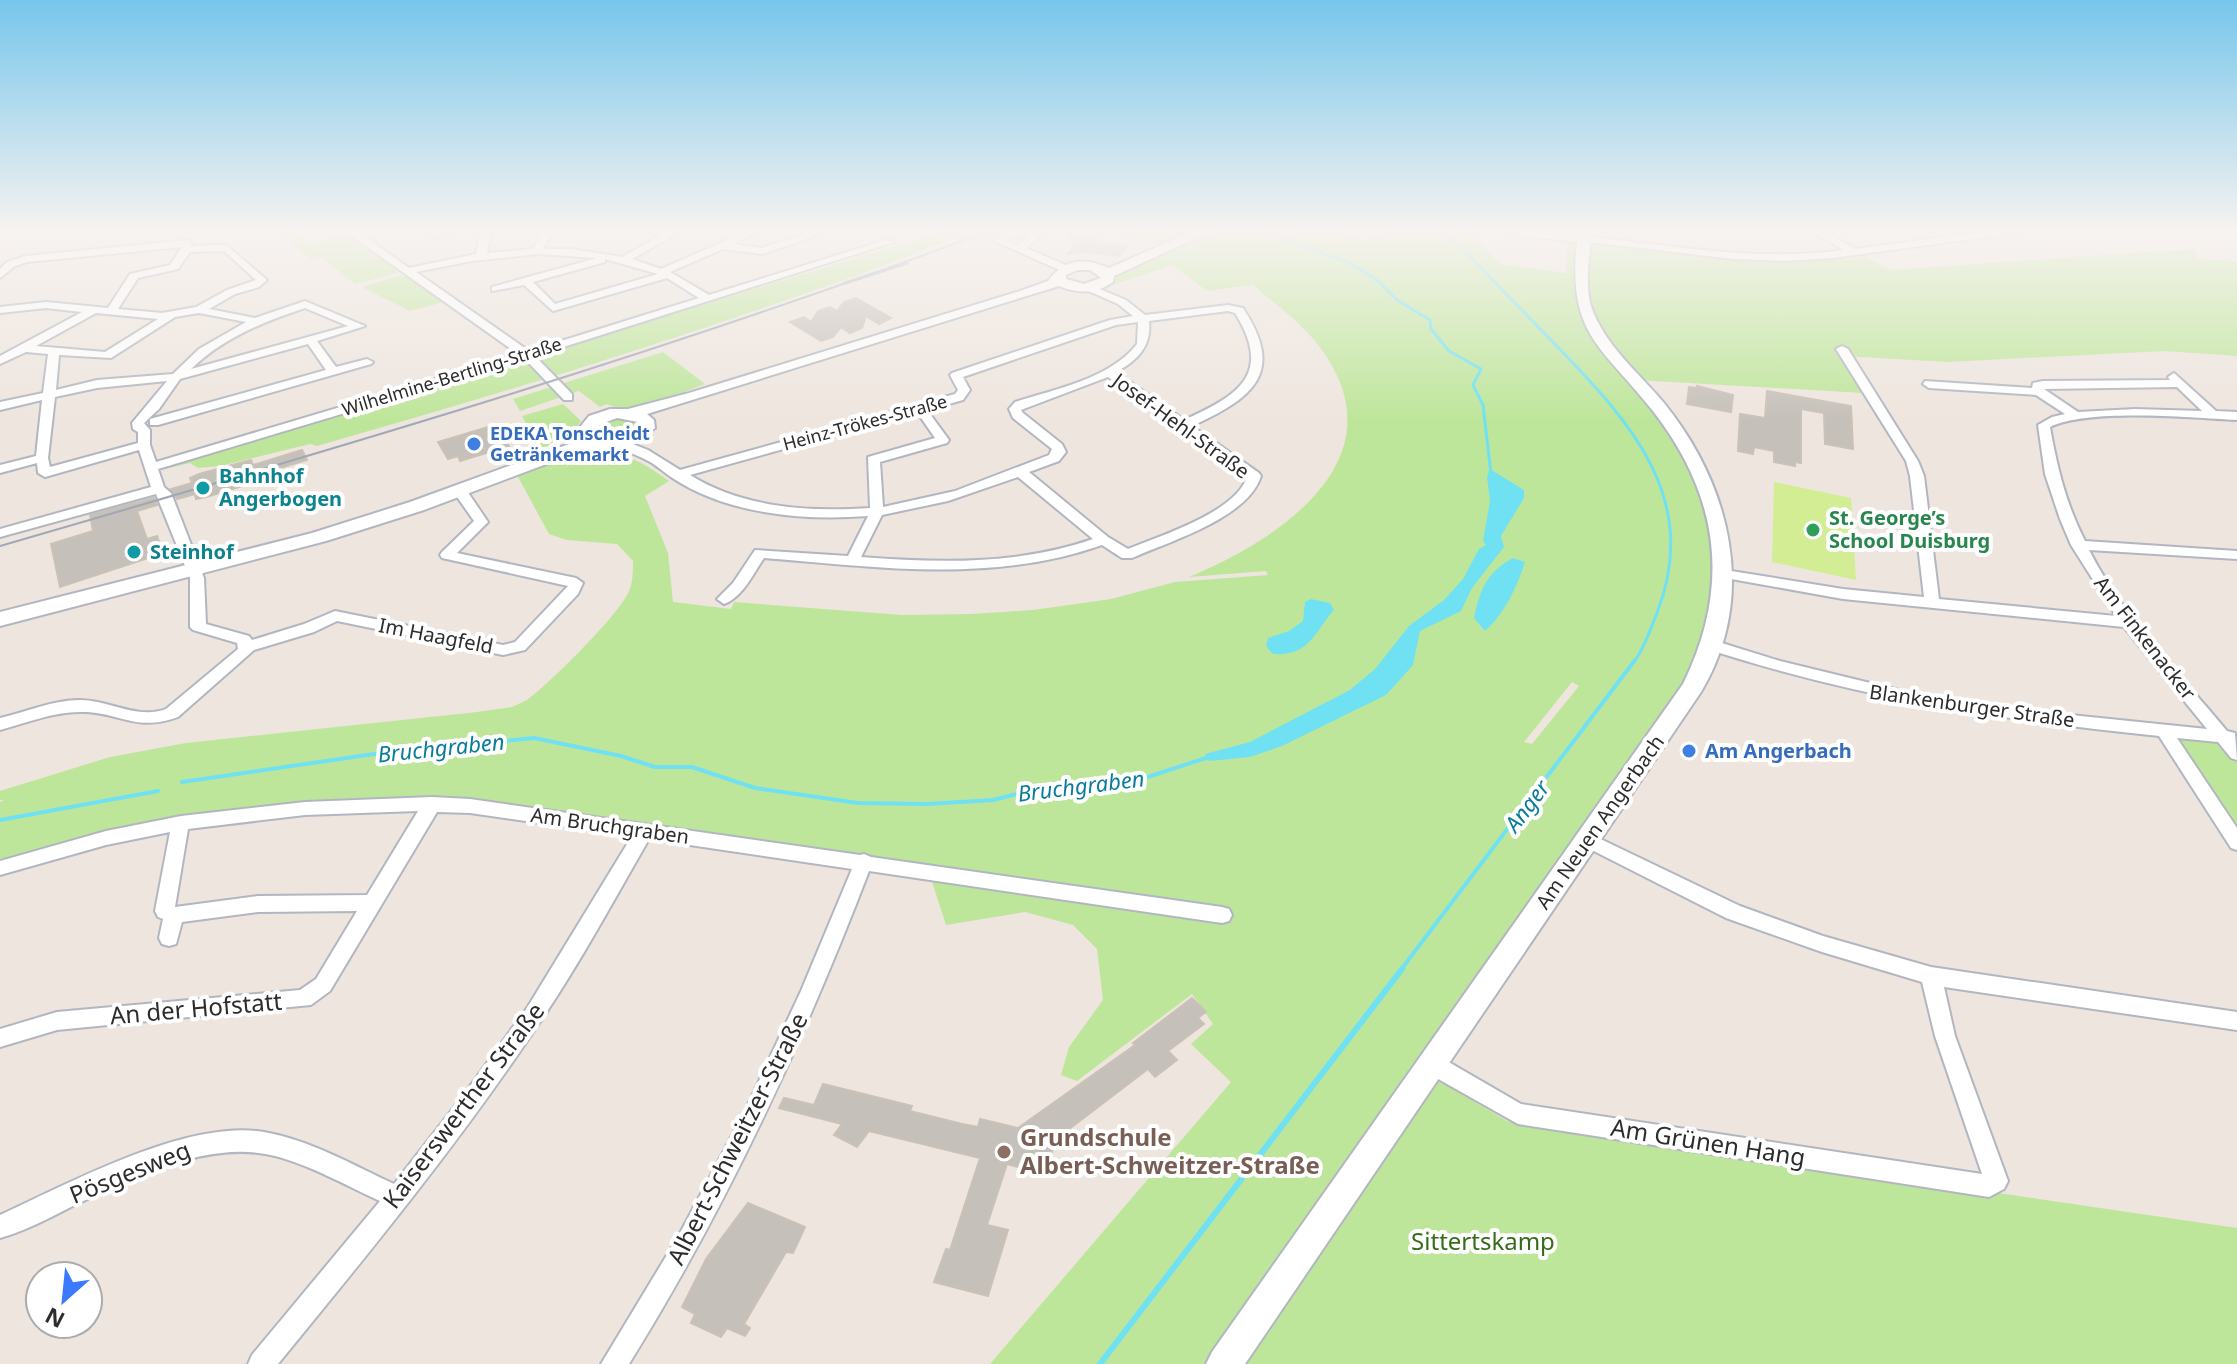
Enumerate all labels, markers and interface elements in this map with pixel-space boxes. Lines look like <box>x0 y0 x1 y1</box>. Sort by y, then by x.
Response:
street label: Wilhelmine-Bertling-Straße <box>339 331 565 421</box>
street label: Josef-Hehl-Straße <box>1106 366 1255 484</box>
street label: Heinz-Trökes-Straße <box>780 389 950 456</box>
place label: EDEKA Tonscheidt Getränkemarkt <box>490 421 650 466</box>
marker: EDEKA Tonscheidt Getränkemarkt <box>465 435 483 453</box>
place label: Bahnhof Angerbogen <box>219 462 342 512</box>
marker: Bahnhof Angerbogen <box>194 479 212 497</box>
place label: St. George’s School Duisburg <box>1829 504 1990 554</box>
marker: St. George’s School Duisburg <box>1804 521 1822 539</box>
place label: Steinhof <box>150 538 235 565</box>
marker: Steinhof <box>125 543 143 561</box>
street label: Am Finkenacker <box>2089 570 2202 705</box>
street label: Im Haagfeld <box>377 611 496 660</box>
street label: Blankenburger Straße <box>1868 678 2076 733</box>
water label: Bruchgraben <box>376 725 506 769</box>
street label: Am Neuen Angerbach <box>1529 729 1670 914</box>
place label: Am Angerbach <box>1705 737 1852 764</box>
marker: Am Angerbach <box>1680 742 1698 760</box>
water label: Bruchgraben <box>1016 762 1146 808</box>
water label: Anger <box>1496 772 1556 839</box>
street label: Am Bruchgraben <box>529 801 691 850</box>
street label: An der Hofstatt <box>109 984 283 1031</box>
street label: Kaiserswerther Straße <box>374 995 551 1215</box>
street label: Albert-Schweitzer-Straße <box>659 1007 815 1270</box>
street label: Am Grünen Hang <box>1609 1110 1808 1173</box>
place label: Grundschule Albert-Schweitzer-Straße <box>1020 1120 1320 1181</box>
street label: Pösgesweg <box>64 1132 195 1211</box>
marker: Grundschule Albert-Schweitzer-Straße <box>995 1143 1013 1161</box>
park label: Sittertskamp <box>1411 1224 1555 1257</box>
north arrow <box>24 1260 104 1340</box>
text: N <box>40 1301 69 1336</box>

